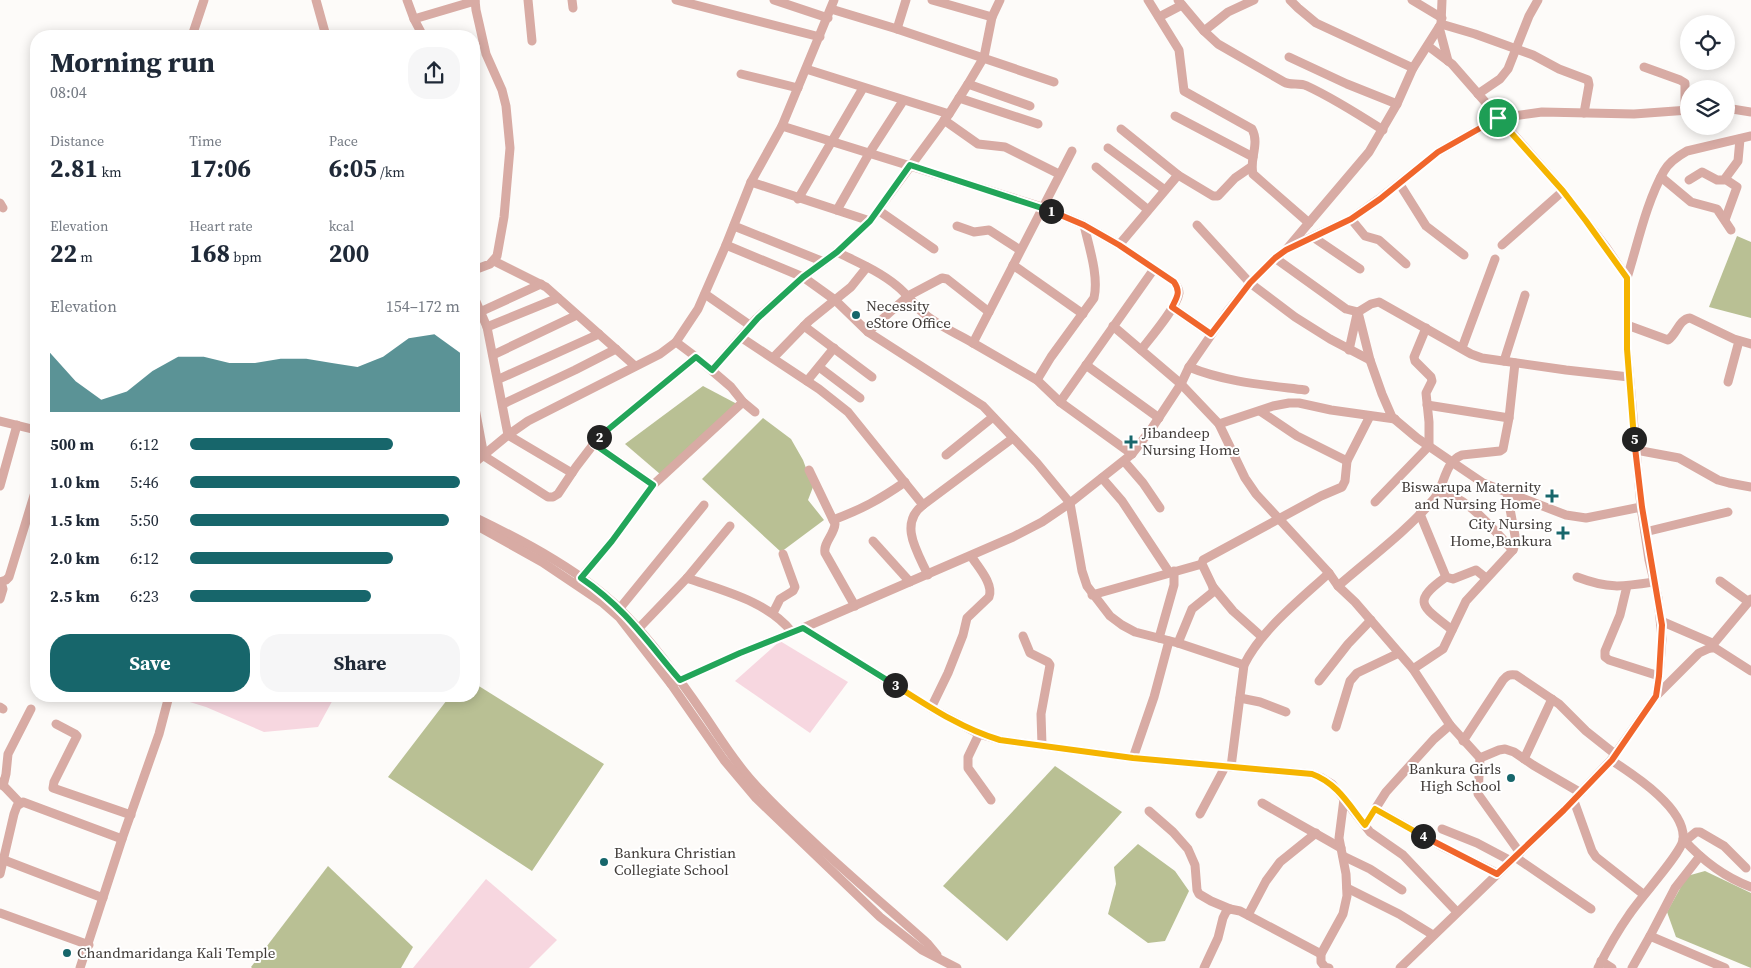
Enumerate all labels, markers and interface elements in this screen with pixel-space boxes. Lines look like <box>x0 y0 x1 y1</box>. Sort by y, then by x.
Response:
map controls <box>1680 15 1735 135</box>
button: locate <box>1680 15 1735 70</box>
text: Morning run <box>50 43 215 81</box>
button: share <box>408 47 460 99</box>
button: layers <box>1680 80 1735 135</box>
text: 08:04 <box>50 81 87 103</box>
pin <box>1477 97 1519 139</box>
icon: arrive <box>1484 104 1512 132</box>
text: Distance <box>50 131 104 151</box>
text: Time <box>189 131 222 151</box>
text: Pace <box>329 131 358 151</box>
text: 2.81 <box>50 151 98 185</box>
text: 17:06 <box>189 151 251 185</box>
text: 6:05 <box>329 151 377 185</box>
text: km <box>98 162 122 182</box>
text: /km <box>377 162 405 182</box>
pin: 1 <box>1038 198 1064 224</box>
text: 1 <box>1048 201 1055 221</box>
text: Elevation <box>50 216 108 236</box>
text: Heart rate <box>189 216 253 236</box>
text: kcal <box>329 216 354 236</box>
text: 22 <box>50 236 77 270</box>
text: 168 <box>189 236 230 270</box>
text: 200 <box>329 236 369 270</box>
text: m <box>77 247 93 267</box>
text: bpm <box>230 247 262 267</box>
text: Elevation <box>50 295 117 317</box>
text: 154–172 m <box>386 295 460 317</box>
place label: Necessity eStore Office <box>866 295 951 333</box>
marker: Necessity eStore Office <box>850 309 862 321</box>
place label: Jibandeep Nursing Home <box>1141 422 1240 460</box>
pin: 2 <box>586 424 612 450</box>
pin: 5 <box>1622 426 1646 452</box>
text: 2 <box>596 427 603 447</box>
text: 5 <box>1631 429 1638 449</box>
text: 500 m <box>50 433 94 455</box>
text: 6:12 <box>130 433 159 455</box>
marker: Jibandeep Nursing Home <box>1124 435 1138 449</box>
text: 1.0 km <box>50 471 100 493</box>
text: 5:46 <box>130 471 159 493</box>
place label: Biswarupa Maternity and Nursing Home <box>1401 476 1541 514</box>
marker: Biswarupa Maternity and Nursing Home <box>1545 489 1559 503</box>
text: 1.5 km <box>50 509 100 531</box>
text: 5:50 <box>130 509 159 531</box>
place label: City Nursing Home,Bankura <box>1450 513 1552 551</box>
marker: City Nursing Home,Bankura <box>1556 526 1570 540</box>
text: 2.0 km <box>50 547 100 569</box>
text: 6:12 <box>130 547 159 569</box>
text: 2.5 km <box>50 585 100 607</box>
text: 6:23 <box>130 585 159 607</box>
button: Save <box>50 634 250 692</box>
button: Share <box>260 634 460 692</box>
pin: 3 <box>882 672 908 698</box>
text: 3 <box>892 675 899 695</box>
place label: Bankura Girls High School <box>1409 758 1502 796</box>
marker: Bankura Girls High School <box>1505 772 1517 784</box>
pin: 4 <box>1410 824 1436 848</box>
text: 4 <box>1420 826 1427 846</box>
place label: Bankura Christian Collegiate School <box>614 842 736 880</box>
marker: Bankura Christian Collegiate School <box>598 856 610 868</box>
place label: Chandmaridanga Kali Temple <box>77 942 276 963</box>
marker: Chandmaridanga Kali Temple <box>61 947 73 959</box>

